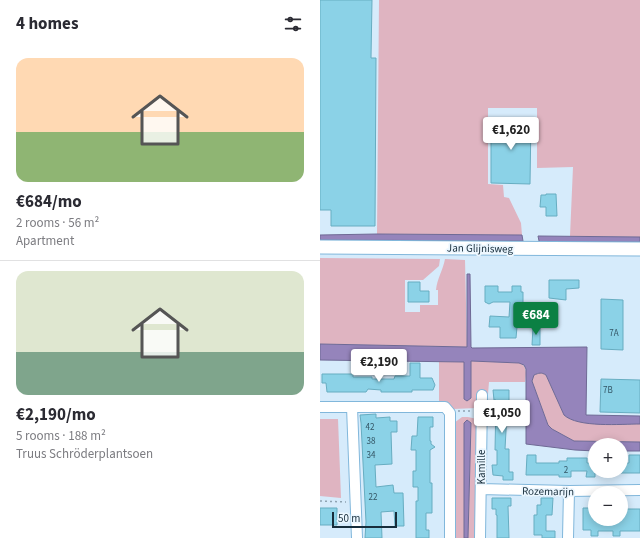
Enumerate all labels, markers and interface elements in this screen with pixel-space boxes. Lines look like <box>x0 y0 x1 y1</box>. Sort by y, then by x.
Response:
text: 4 homes <box>16 12 78 36</box>
icon: filters <box>282 13 304 35</box>
icon: home <box>124 84 196 156</box>
pin: €1,620 <box>478 117 544 151</box>
text: €1,620 <box>492 121 530 139</box>
text: €684/mo <box>16 190 82 214</box>
text: 2 rooms · 56 m² <box>16 214 99 232</box>
text: Apartment <box>16 232 74 250</box>
street label: Jan Glijnisweg <box>447 240 514 257</box>
icon: home <box>124 297 196 369</box>
pin: €684 <box>512 302 560 336</box>
text: €684 <box>522 306 550 324</box>
house number: 7A <box>609 327 619 340</box>
pin: €2,190 <box>346 349 412 383</box>
text: €2,190 <box>360 353 398 371</box>
house number: 7B <box>603 384 613 397</box>
pin: €1,050 <box>469 400 535 434</box>
text: €2,190/mo <box>16 403 96 427</box>
text: €1,050 <box>483 404 521 422</box>
house number: 42 <box>366 421 375 434</box>
text: 5 rooms · 188 m² <box>16 427 106 445</box>
house number: 38 <box>367 435 376 448</box>
map controls <box>588 438 628 526</box>
button: + <box>588 438 628 478</box>
text: Truus Schröderplantsoen <box>16 445 153 463</box>
house number: 34 <box>367 449 376 462</box>
street label: Kamille <box>474 449 489 484</box>
house number: 2 <box>564 464 569 477</box>
street label: Rozemarijn <box>522 484 574 499</box>
button: − <box>588 486 628 526</box>
house number: 22 <box>369 491 378 504</box>
scale bar <box>332 510 397 529</box>
text: 50 m <box>338 511 360 526</box>

